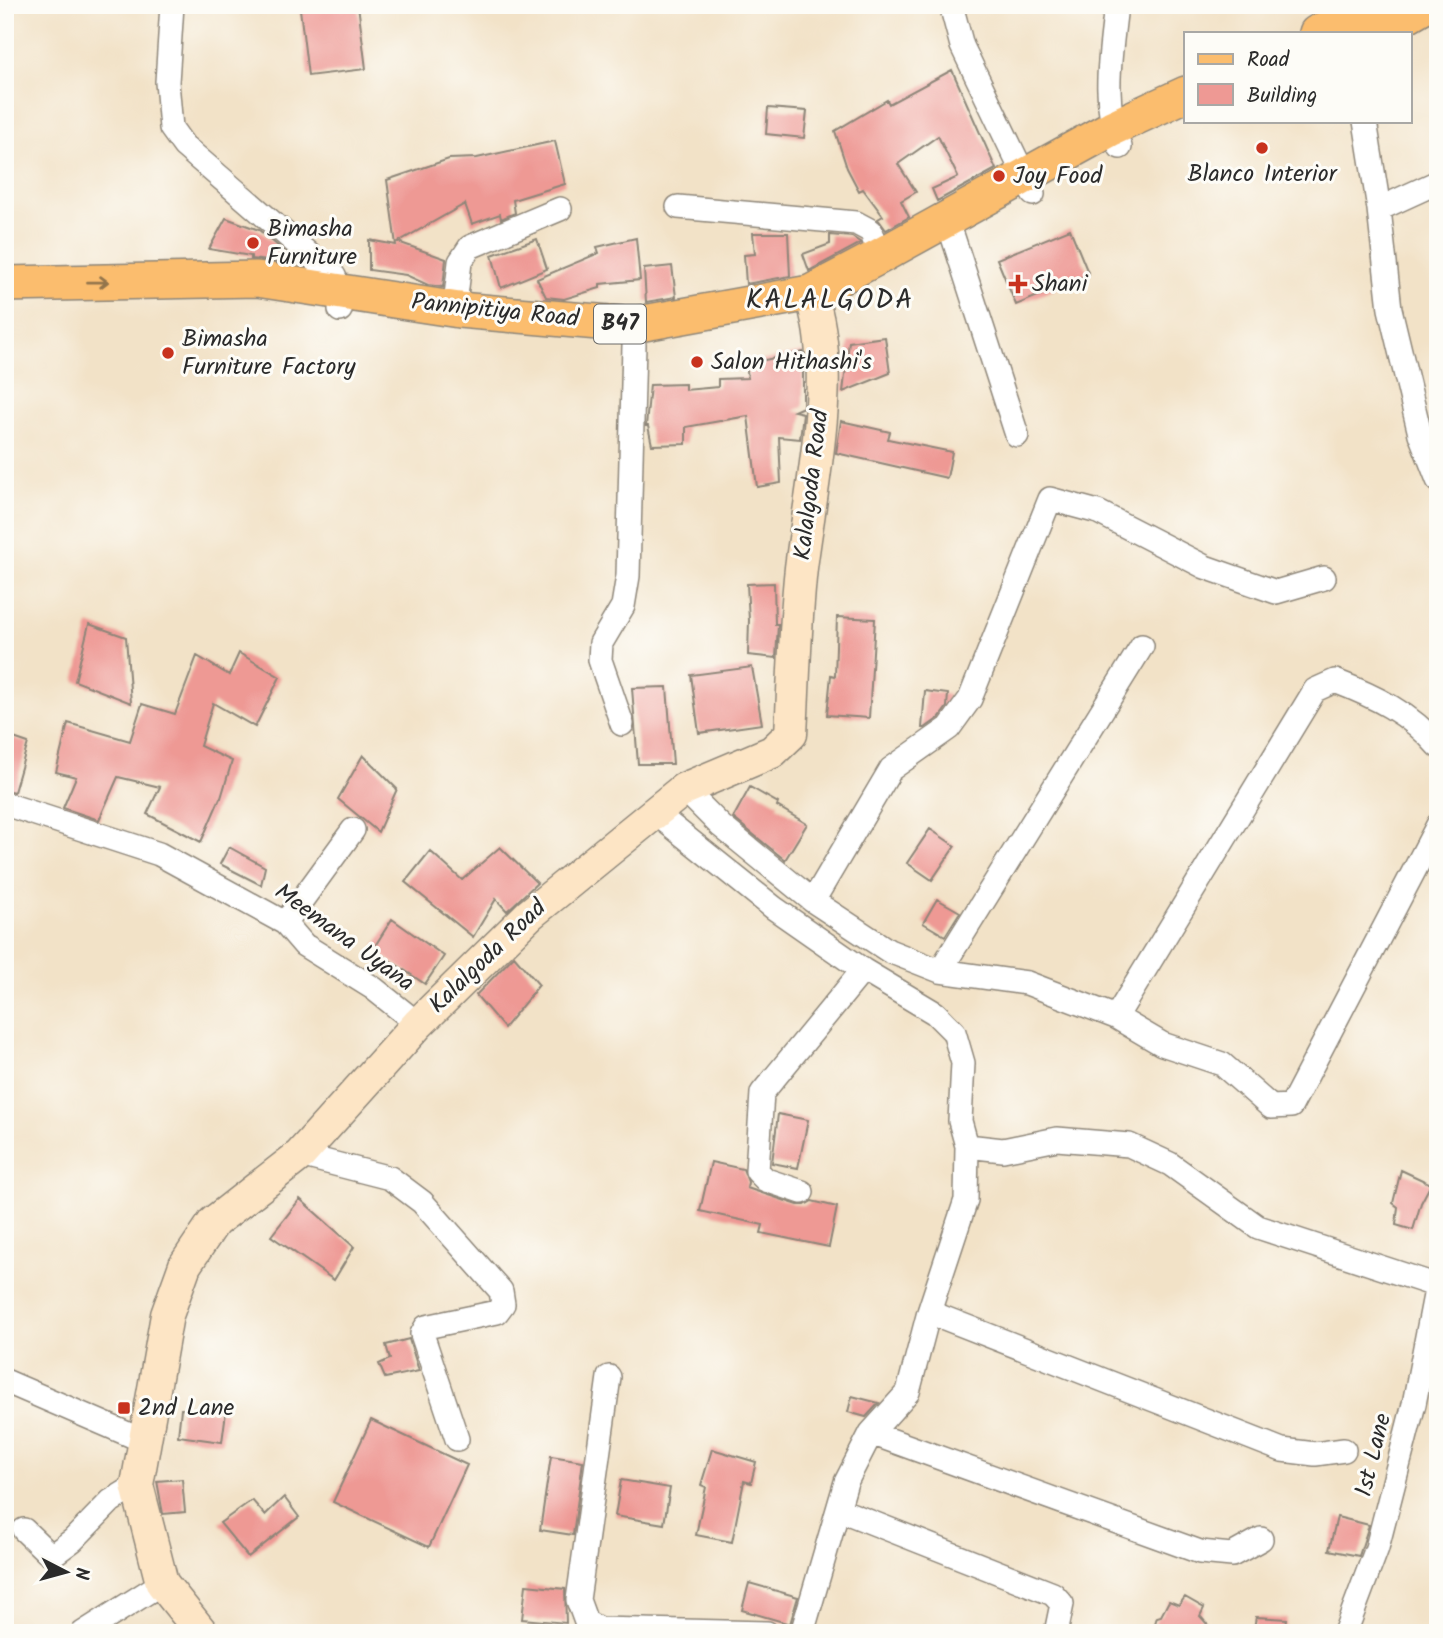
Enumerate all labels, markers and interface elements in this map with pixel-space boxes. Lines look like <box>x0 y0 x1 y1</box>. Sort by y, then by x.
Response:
legend <box>1184 32 1412 122</box>
text: Road <box>1247 44 1290 77</box>
text: Building <box>1247 80 1317 113</box>
marker: Blanco Interior <box>1254 140 1270 156</box>
place label: Blanco Interior <box>1187 155 1339 194</box>
place label: Joy Food <box>1013 157 1103 196</box>
marker: Joy Food <box>991 168 1007 184</box>
place label: Bimasha Furniture <box>267 210 357 277</box>
marker: Bimasha Furniture <box>245 235 261 251</box>
place label: Shani <box>1032 265 1089 304</box>
one-way arrow <box>86 276 109 289</box>
marker: Shani <box>1010 276 1026 292</box>
district label: KALALGODA <box>746 278 914 323</box>
street label: Pannipitiya Road <box>409 283 582 339</box>
road number: B47 <box>594 304 646 344</box>
place label: Bimasha Furniture Factory <box>182 320 356 387</box>
place label: Salon Hithashi's <box>711 343 872 382</box>
marker: Bimasha Furniture Factory <box>160 345 176 361</box>
marker: Salon Hithashi's <box>689 354 705 370</box>
street label: Kalalgoda Road <box>783 406 841 563</box>
street label: Meemana Uyana <box>266 874 422 1002</box>
street label: Kalalgoda Road <box>420 890 557 1024</box>
place label: 2nd Lane <box>138 1389 234 1428</box>
marker: 2nd Lane <box>116 1400 132 1416</box>
street label: 1st Lane <box>1345 1409 1403 1501</box>
north arrow <box>32 1536 102 1606</box>
text: N <box>65 1566 96 1581</box>

